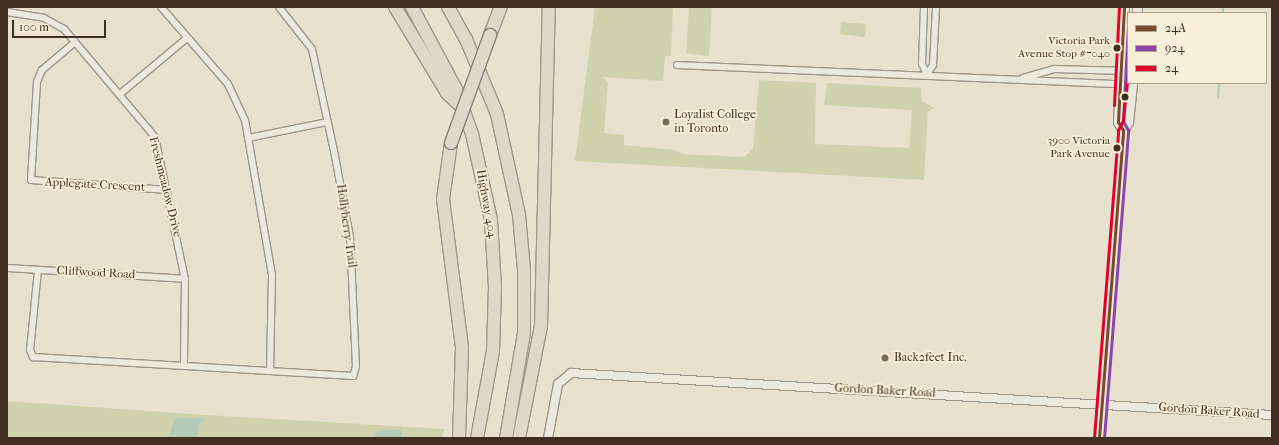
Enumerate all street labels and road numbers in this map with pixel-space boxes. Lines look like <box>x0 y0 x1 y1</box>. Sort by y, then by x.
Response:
street label: Freshmeadow Drive <box>146 135 184 239</box>
street label: Highway 404 <box>473 168 499 240</box>
street label: Applegate Crescent <box>44 175 146 195</box>
street label: Hollyberry Trail <box>333 183 359 269</box>
street label: Cliffwood Road <box>56 264 136 282</box>
street label: Gordon Baker Road <box>834 381 936 401</box>
street label: Gordon Baker Road <box>1158 400 1260 422</box>

